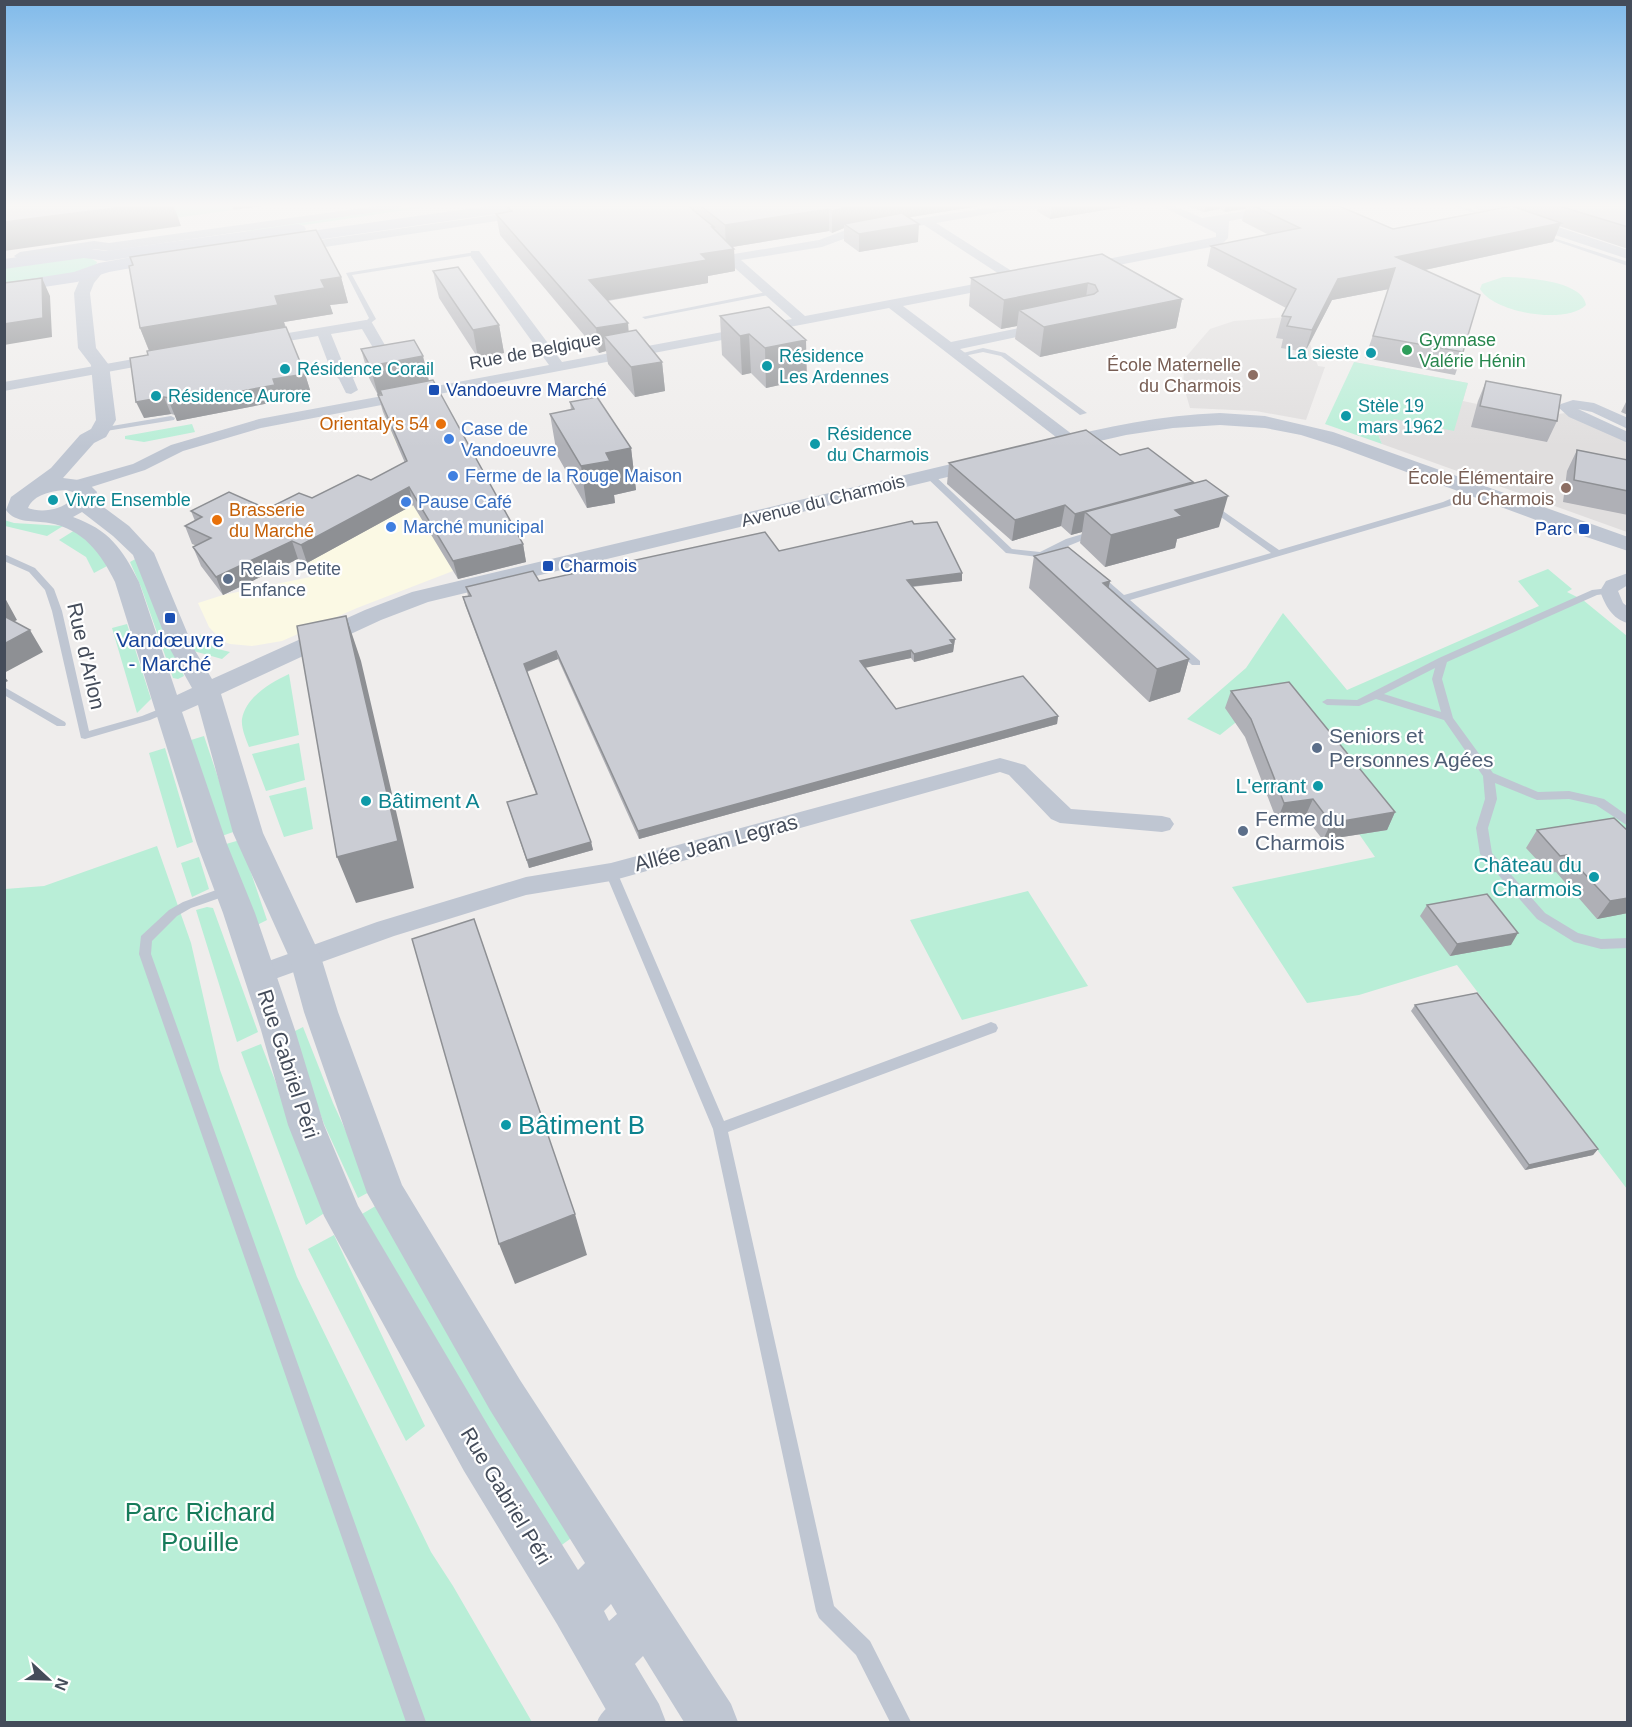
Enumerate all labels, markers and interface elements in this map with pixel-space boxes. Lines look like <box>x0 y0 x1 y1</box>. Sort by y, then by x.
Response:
street label: Rue de Belgique <box>468 328 602 374</box>
place label: Gymnase Valérie Hénin <box>1419 330 1526 371</box>
place label: La sieste <box>1287 343 1359 363</box>
marker: Gymnase Valérie Hénin <box>1400 343 1414 357</box>
place label: Résidence Les Ardennes <box>779 346 889 387</box>
marker: La sieste <box>1364 346 1378 360</box>
place label: École Maternelle du Charmois <box>1107 355 1241 396</box>
place label: Résidence Corail <box>297 359 434 379</box>
marker: Résidence Les Ardennes <box>760 359 774 373</box>
marker: Résidence Corail <box>278 362 292 376</box>
marker: École Maternelle du Charmois <box>1246 368 1260 382</box>
place label: Vandoeuvre Marché <box>446 380 607 400</box>
marker: Vandoeuvre Marché <box>427 383 441 397</box>
place label: Résidence Aurore <box>168 386 311 406</box>
marker: Résidence Aurore <box>149 389 163 403</box>
place label: Stèle 19 mars 1962 <box>1358 396 1443 437</box>
marker: Stèle 19 mars 1962 <box>1339 409 1353 423</box>
place label: Orientaly's 54 <box>320 414 429 434</box>
marker: Orientaly's 54 <box>434 417 448 431</box>
place label: Case de Vandoeuvre <box>461 419 557 460</box>
place label: Résidence du Charmois <box>827 424 929 465</box>
marker: Case de Vandoeuvre <box>442 432 456 446</box>
marker: Résidence du Charmois <box>808 437 822 451</box>
place label: Ferme de la Rouge Maison <box>465 466 682 486</box>
place label: École Élémentaire du Charmois <box>1408 468 1554 509</box>
marker: Ferme de la Rouge Maison <box>446 469 460 483</box>
street label: Avenue du Charmois <box>739 471 907 531</box>
marker: École Élémentaire du Charmois <box>1559 481 1573 495</box>
place label: Vivre Ensemble <box>65 490 191 510</box>
place label: Pause Café <box>418 492 512 512</box>
marker: Vivre Ensemble <box>46 493 60 507</box>
marker: Pause Café <box>399 495 413 509</box>
place label: Brasserie du Marché <box>229 500 314 541</box>
marker: Brasserie du Marché <box>210 513 224 527</box>
place label: Marché municipal <box>403 517 544 537</box>
place label: Parc <box>1535 519 1572 539</box>
marker: Marché municipal <box>384 520 398 534</box>
marker: Parc <box>1577 522 1591 536</box>
place label: Charmois <box>560 556 637 576</box>
place label: Relais Petite Enfance <box>240 559 341 600</box>
marker: Charmois <box>541 559 555 573</box>
marker: Relais Petite Enfance <box>221 572 235 586</box>
street label: Rue d'Arlon <box>63 600 110 712</box>
marker: Vandœuvre - Marché <box>163 611 177 625</box>
place label: Vandœuvre - Marché <box>116 628 224 675</box>
place label: Seniors et Personnes Agées <box>1329 724 1494 771</box>
marker: Seniors et Personnes Agées <box>1310 741 1324 755</box>
place label: L'errant <box>1235 774 1306 797</box>
marker: L'errant <box>1311 779 1325 793</box>
place label: Bâtiment A <box>378 789 480 812</box>
marker: Bâtiment A <box>359 794 373 808</box>
place label: Ferme du Charmois <box>1255 807 1345 854</box>
street label: Allée Jean Legras <box>632 810 800 875</box>
marker: Ferme du Charmois <box>1236 824 1250 838</box>
place label: Château du Charmois <box>1473 853 1582 900</box>
marker: Château du Charmois <box>1587 870 1601 884</box>
street label: Rue Gabriel Péri <box>254 986 323 1141</box>
place label: Bâtiment B <box>518 1110 645 1140</box>
marker: Bâtiment B <box>499 1118 513 1132</box>
street label: Rue Gabriel Péri <box>457 1423 556 1568</box>
park label: Parc Richard Pouille <box>125 1497 275 1557</box>
north arrow <box>18 1649 78 1709</box>
text: N <box>51 1676 71 1693</box>

